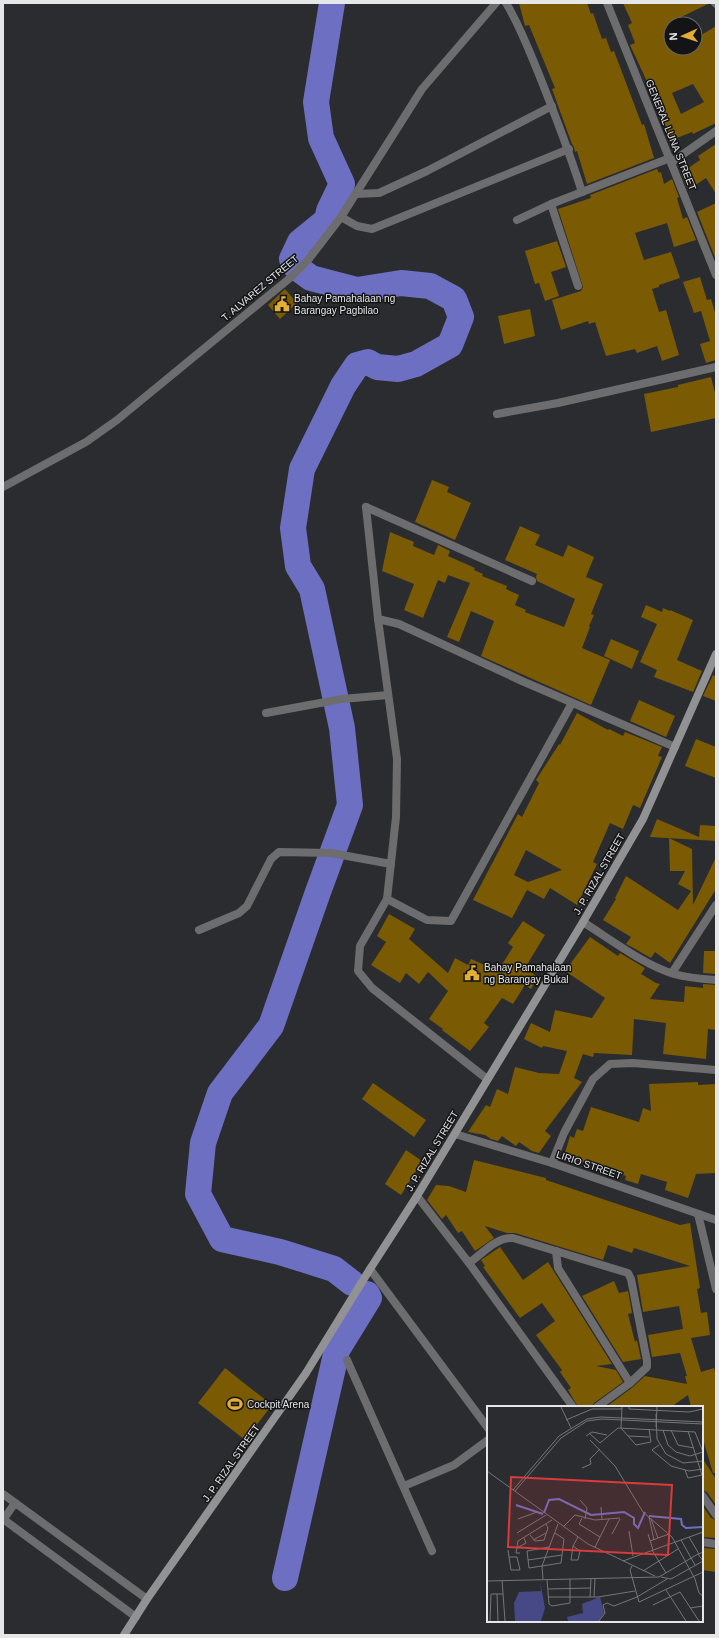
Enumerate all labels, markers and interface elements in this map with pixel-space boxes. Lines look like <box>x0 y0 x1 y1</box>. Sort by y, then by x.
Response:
north arrow <box>663 16 703 56</box>
text: N <box>667 32 679 41</box>
street label: GENERAL LUNA STREET <box>644 78 698 192</box>
street label: T. ALVAREZ STREET <box>220 253 300 323</box>
place label: Bahay Pamahalaan ng Barangay Pagbilao <box>294 293 395 316</box>
public building icon: Bahay Pamahalaan ng Barangay Pagbilao <box>273 295 291 313</box>
street label: J. P. RIZAL STREET <box>571 832 627 916</box>
place label: Bahay Pamahalaan ng Barangay Bukal <box>484 962 571 985</box>
public building icon: Bahay Pamahalaan ng Barangay Bukal <box>463 964 481 982</box>
street label: J. P. RIZAL STREET <box>404 1109 460 1193</box>
street label: LIRIO STREET <box>555 1149 623 1181</box>
sports icon: Cockpit Arena <box>226 1395 244 1413</box>
place label: Cockpit Arena <box>247 1399 310 1410</box>
inset map <box>487 1406 703 1622</box>
street label: J. P. RIZAL STREET <box>200 1422 262 1504</box>

